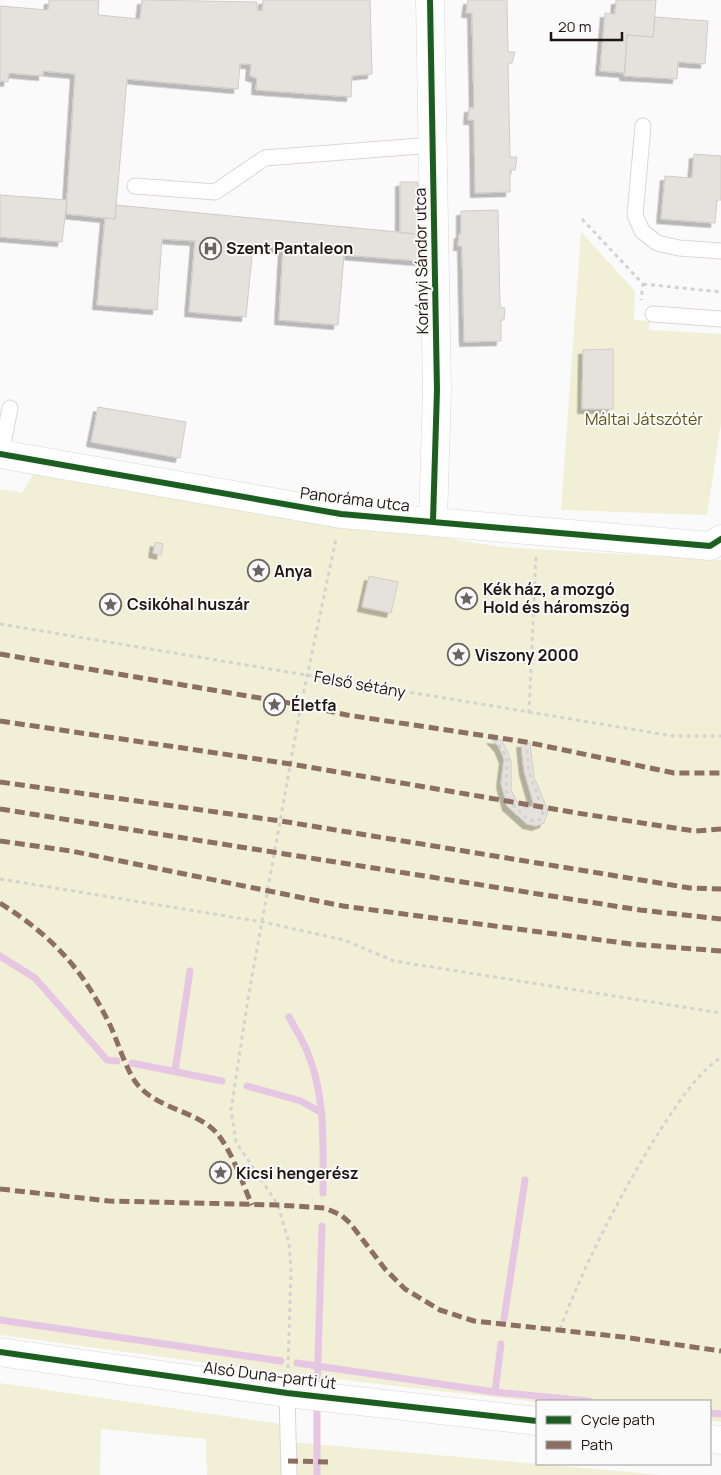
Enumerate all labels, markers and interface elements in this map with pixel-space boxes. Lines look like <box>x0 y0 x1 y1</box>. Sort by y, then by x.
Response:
scale bar <box>551 10 622 42</box>
text: 20 m <box>558 16 591 37</box>
street label: Korányi Sándor utca <box>409 188 433 334</box>
hospital icon: Szent Pantaleon <box>198 236 222 260</box>
place label: Szent Pantaleon <box>226 237 353 259</box>
park label: Máltai Játszótér <box>585 408 703 430</box>
street label: Panoráma utca <box>299 481 411 517</box>
place icon: Anya <box>246 559 270 583</box>
place label: Anya <box>274 560 312 582</box>
place label: Kék ház, a mozgó Hold és háromszög <box>483 578 630 618</box>
place icon: Kék ház, a mozgó Hold és háromszög <box>455 586 479 610</box>
place icon: Csikóhal huszár <box>99 592 123 616</box>
place label: Csikóhal huszár <box>127 593 250 615</box>
place icon: Viszony 2000 <box>447 643 471 667</box>
place label: Viszony 2000 <box>475 644 579 666</box>
street label: Felső sétány <box>312 665 408 703</box>
place icon: Életfa <box>263 693 287 717</box>
place label: Életfa <box>291 694 336 716</box>
place icon: Kicsi hengerész <box>208 1161 232 1185</box>
place label: Kicsi hengerész <box>236 1162 359 1184</box>
street label: Alsó Duna-parti út <box>202 1356 338 1394</box>
legend <box>536 1400 711 1465</box>
text: Cycle path <box>581 1409 655 1430</box>
text: Path <box>581 1434 613 1455</box>

